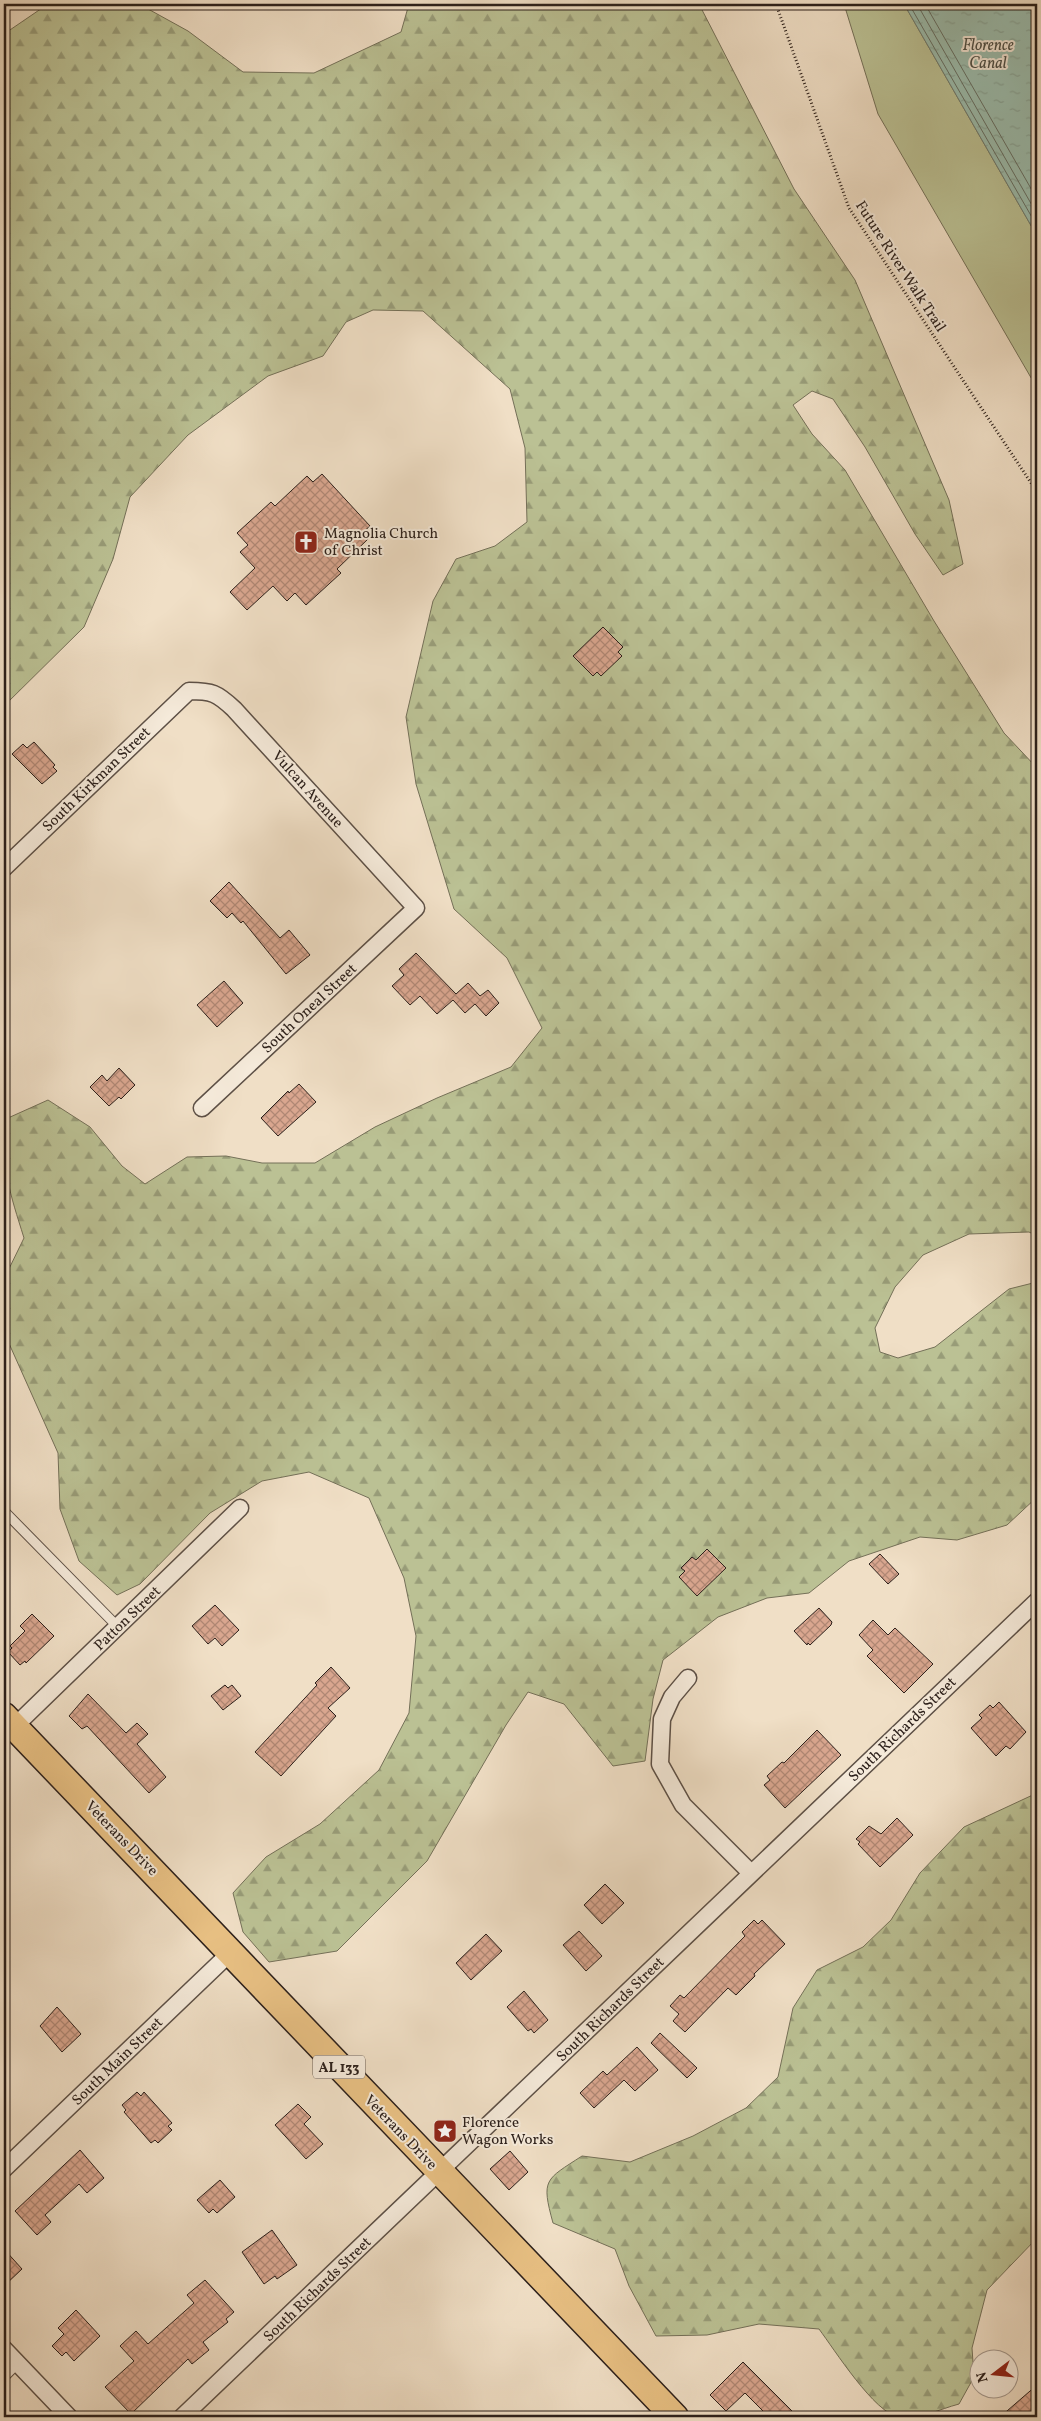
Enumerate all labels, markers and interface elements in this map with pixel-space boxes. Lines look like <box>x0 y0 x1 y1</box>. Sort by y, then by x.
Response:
water label: Florence Canal <box>962 35 1014 75</box>
street label: Future River Walk Trail <box>849 197 950 337</box>
place label: Magnolia Church of Christ <box>324 524 438 562</box>
church icon: Magnolia Church of Christ <box>293 529 319 555</box>
street label: South Kirkman Street <box>38 723 156 837</box>
street label: Vulcan Avenue <box>266 747 347 833</box>
street label: South Oneal Street <box>258 959 362 1059</box>
street label: Patton Street <box>90 1582 166 1656</box>
street label: South Richards Street <box>844 1673 962 1787</box>
street label: Veterans Drive <box>80 1797 162 1881</box>
street label: South Richards Street <box>552 1953 670 2067</box>
street label: South Main Street <box>68 2013 168 2111</box>
road number: AL 133 <box>313 2056 365 2078</box>
street label: Veterans Drive <box>359 2091 441 2175</box>
place label: Florence Wagon Works <box>462 2113 553 2151</box>
place icon: Florence Wagon Works <box>432 2118 458 2144</box>
street label: South Richards Street <box>259 2233 377 2347</box>
north arrow <box>968 2348 1018 2398</box>
text: N <box>972 2370 993 2385</box>

